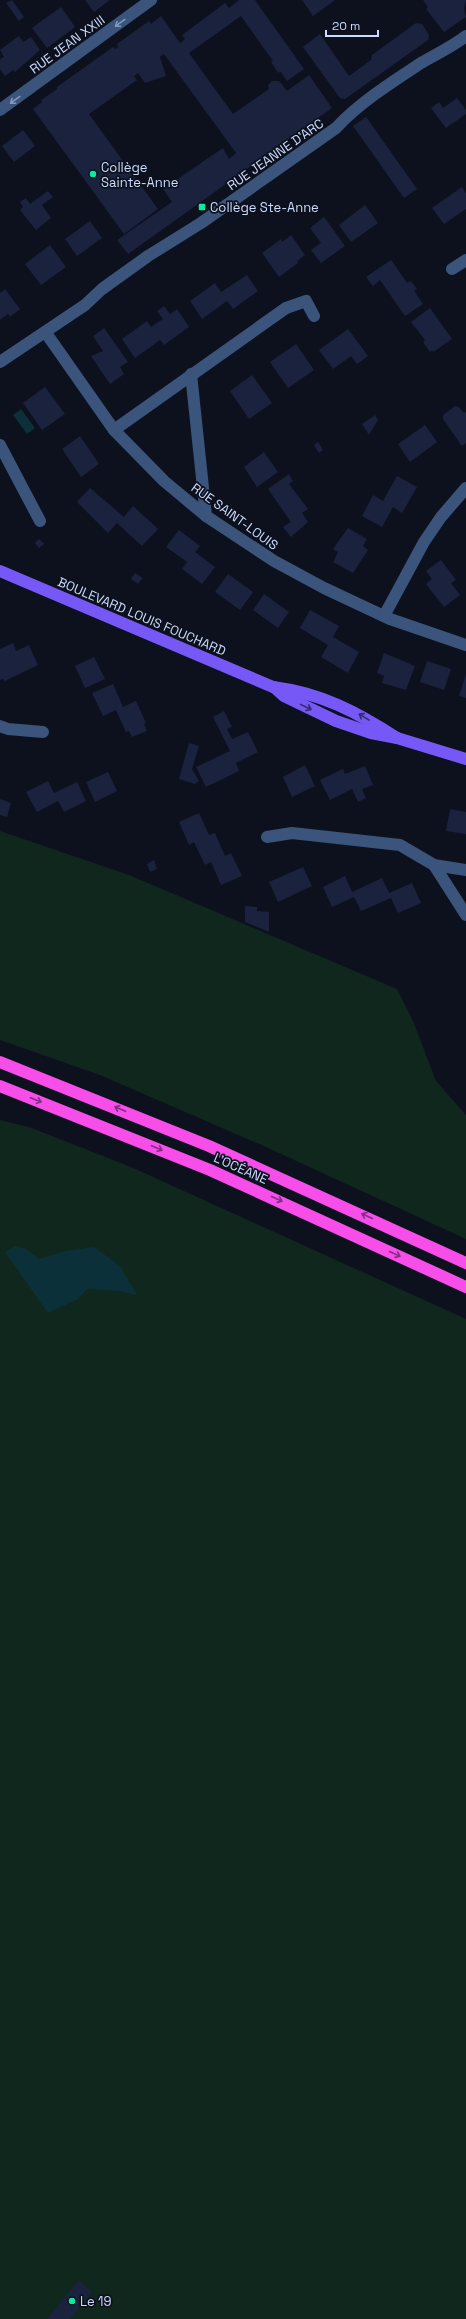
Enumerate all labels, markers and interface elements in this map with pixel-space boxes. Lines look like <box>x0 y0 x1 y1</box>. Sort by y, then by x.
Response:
street label: RUE JEAN XXIII <box>26 11 108 77</box>
scale bar <box>326 12 378 38</box>
text: 20 m <box>332 18 360 34</box>
one-way arrow <box>114 19 125 27</box>
one-way arrow <box>9 96 20 104</box>
street label: RUE JEANNE D'ARC <box>224 115 327 194</box>
place label: Collège Sainte-Anne <box>101 159 178 191</box>
marker: Collège Sainte-Anne <box>88 169 98 179</box>
place label: Collège Ste-Anne <box>210 199 319 216</box>
marker: Collège Ste-Anne <box>197 202 207 212</box>
street label: RUE SAINT-LOUIS <box>188 479 281 554</box>
street label: BOULEVARD LOUIS FOUCHARD <box>55 573 228 660</box>
one-way arrow <box>300 704 312 711</box>
one-way arrow <box>358 713 370 721</box>
one-way arrow <box>30 1096 42 1104</box>
one-way arrow <box>114 1104 126 1112</box>
one-way arrow <box>151 1144 163 1152</box>
street label: L’OCÉANE <box>211 1149 270 1188</box>
one-way arrow <box>270 1196 282 1204</box>
one-way arrow <box>362 1212 374 1220</box>
one-way arrow <box>388 1250 400 1258</box>
place label: Le 19 <box>80 2293 112 2310</box>
marker: Le 19 <box>67 2296 77 2306</box>

